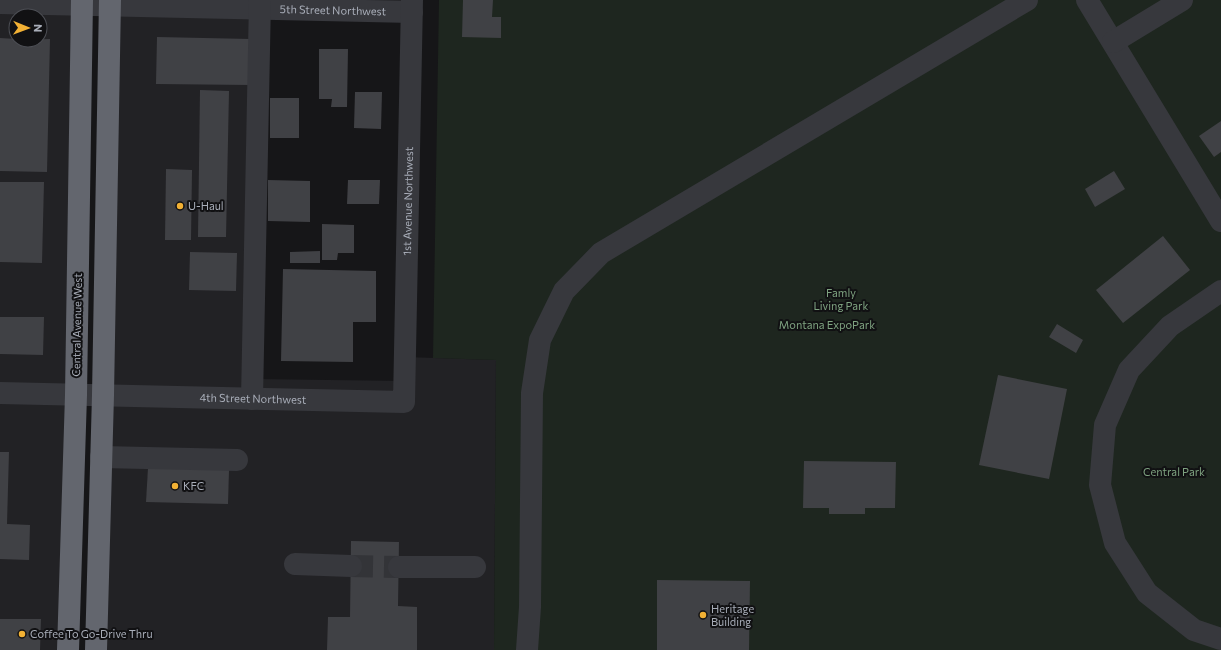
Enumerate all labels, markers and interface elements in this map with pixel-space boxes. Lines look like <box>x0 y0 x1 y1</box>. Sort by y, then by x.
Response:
street label: 5th Street Northwest <box>280 2 387 17</box>
north arrow <box>8 8 48 48</box>
text: N <box>32 24 45 32</box>
street label: 1st Avenue Northwest <box>400 146 415 256</box>
place label: U-Haul <box>188 199 224 212</box>
marker: U-Haul <box>175 201 185 211</box>
street label: Central Avenue West <box>69 273 84 377</box>
park label: Famly Living Park <box>814 286 869 312</box>
park label: Montana ExpoPark <box>779 318 875 331</box>
street label: 4th Street Northwest <box>199 390 307 406</box>
park label: Central Park <box>1143 465 1205 478</box>
place label: KFC <box>183 479 204 492</box>
marker: KFC <box>170 481 180 491</box>
place label: Heritage Building <box>711 602 754 628</box>
marker: Heritage Building <box>698 610 708 620</box>
place label: Coffee To Go-Drive Thru <box>30 627 153 640</box>
marker: Coffee To Go-Drive Thru <box>17 629 27 639</box>

